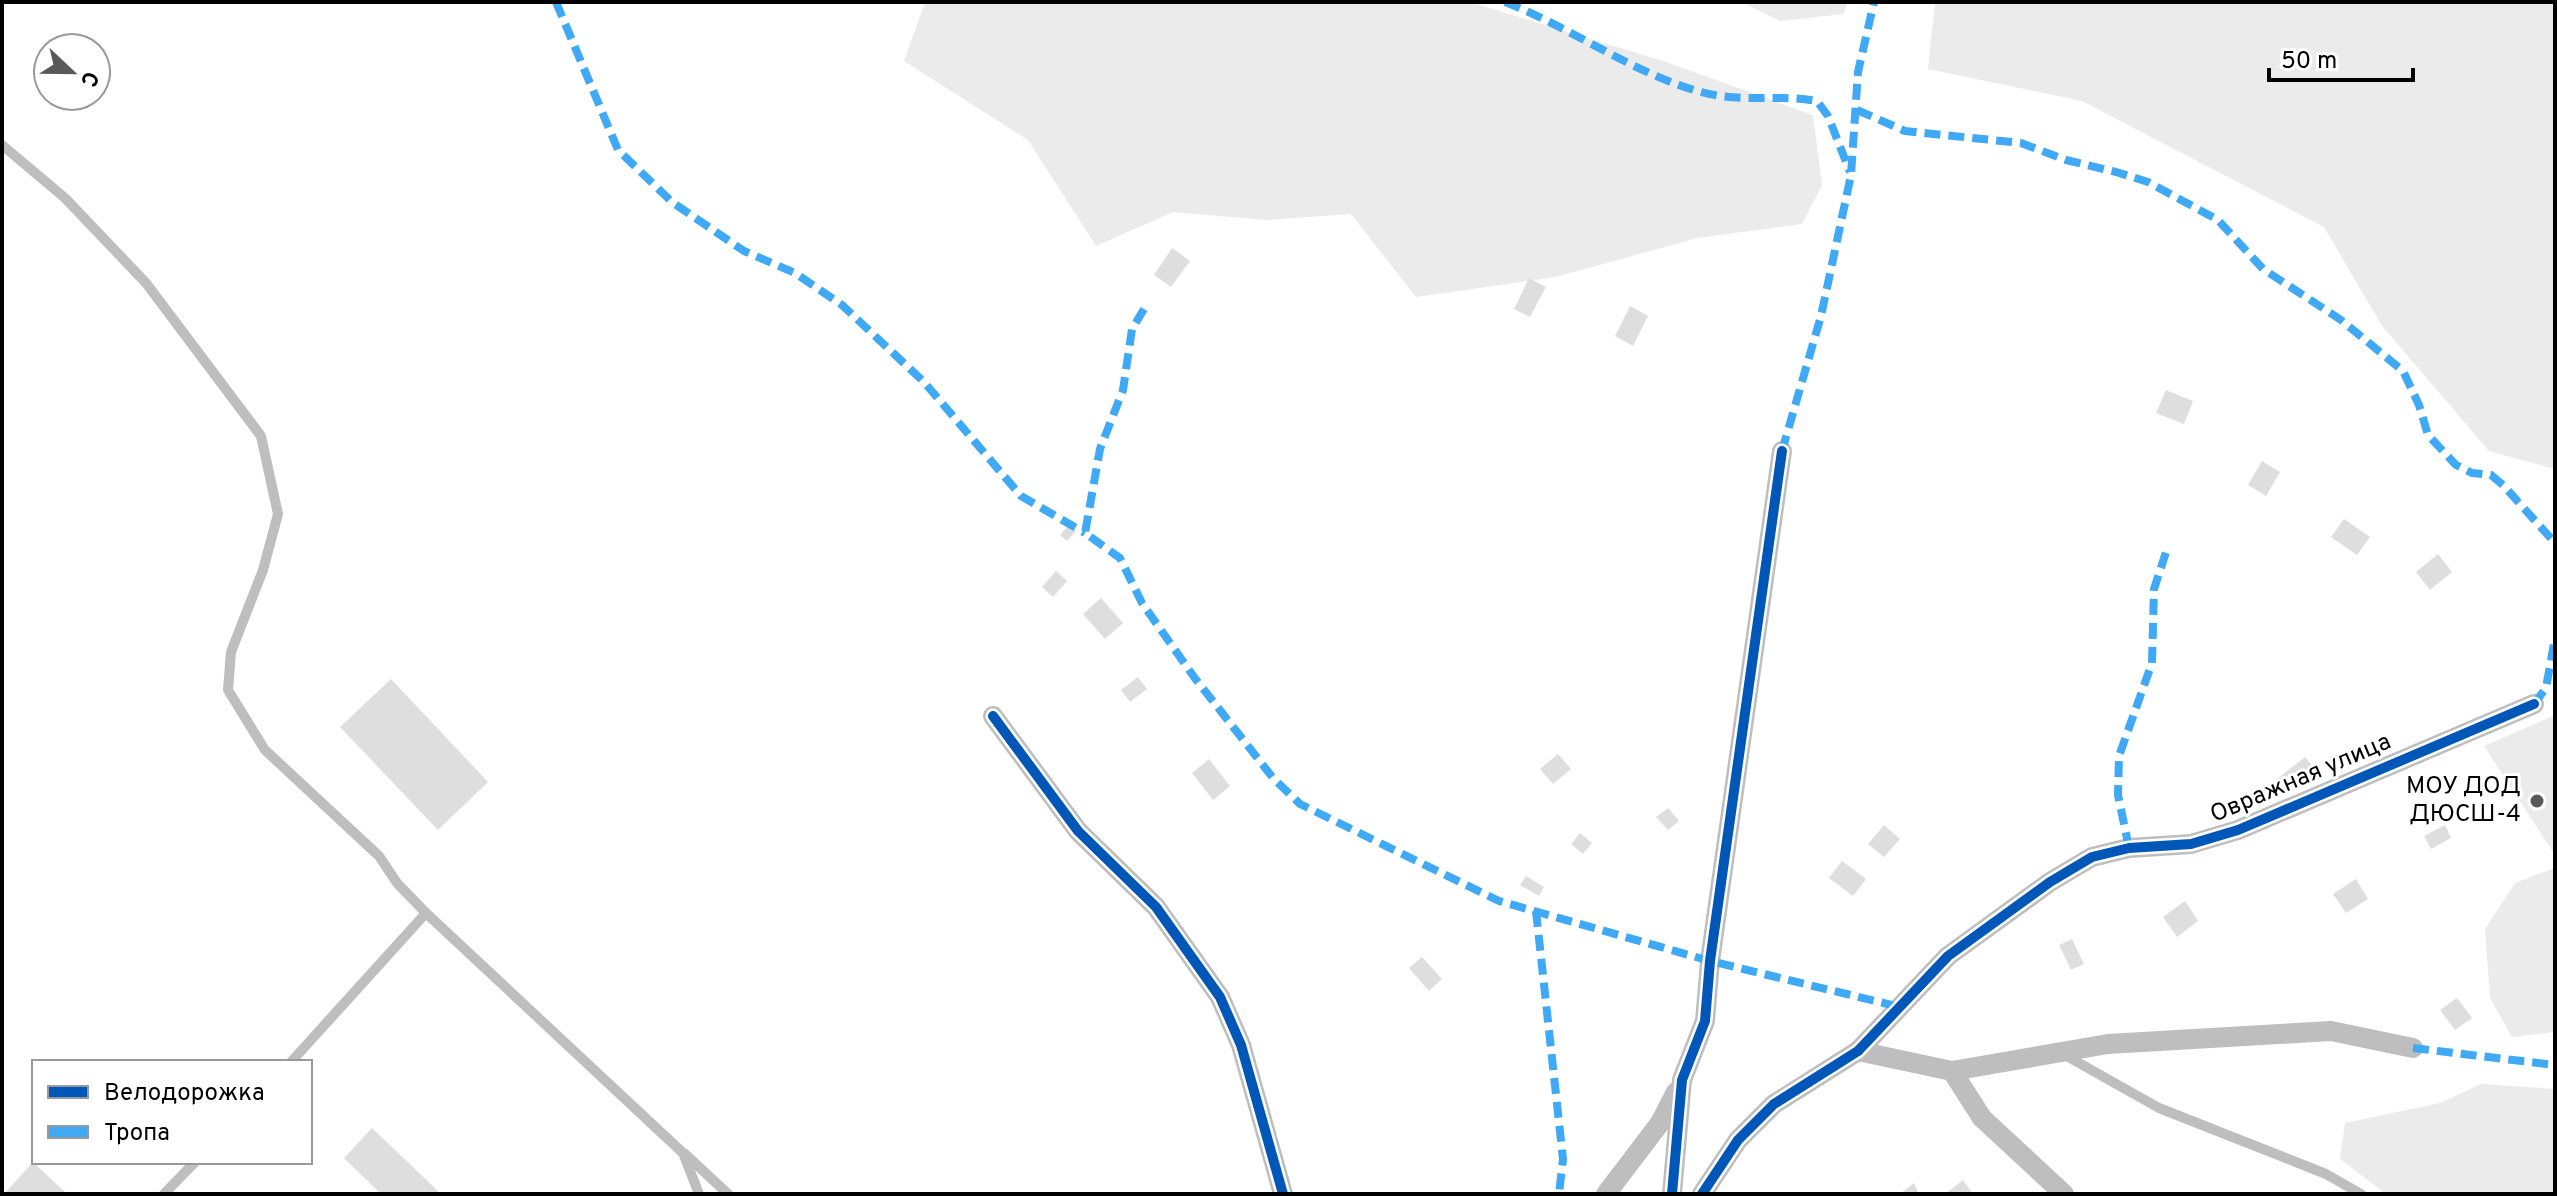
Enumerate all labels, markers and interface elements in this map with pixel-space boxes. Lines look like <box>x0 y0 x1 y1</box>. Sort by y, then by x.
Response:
north arrow <box>32 32 112 112</box>
scale bar <box>2269 32 2413 82</box>
text: 50 m <box>2281 47 2337 77</box>
text: С <box>73 67 103 90</box>
street label: Овражная улица <box>2206 727 2396 831</box>
place label: МОУ ДОД ДЮСШ-4 <box>2406 772 2521 830</box>
marker: МОУ ДОД ДЮСШ-4 <box>2528 792 2546 810</box>
legend <box>32 1060 312 1164</box>
text: Велодорожка <box>104 1079 265 1109</box>
text: Тропа <box>104 1119 170 1149</box>

